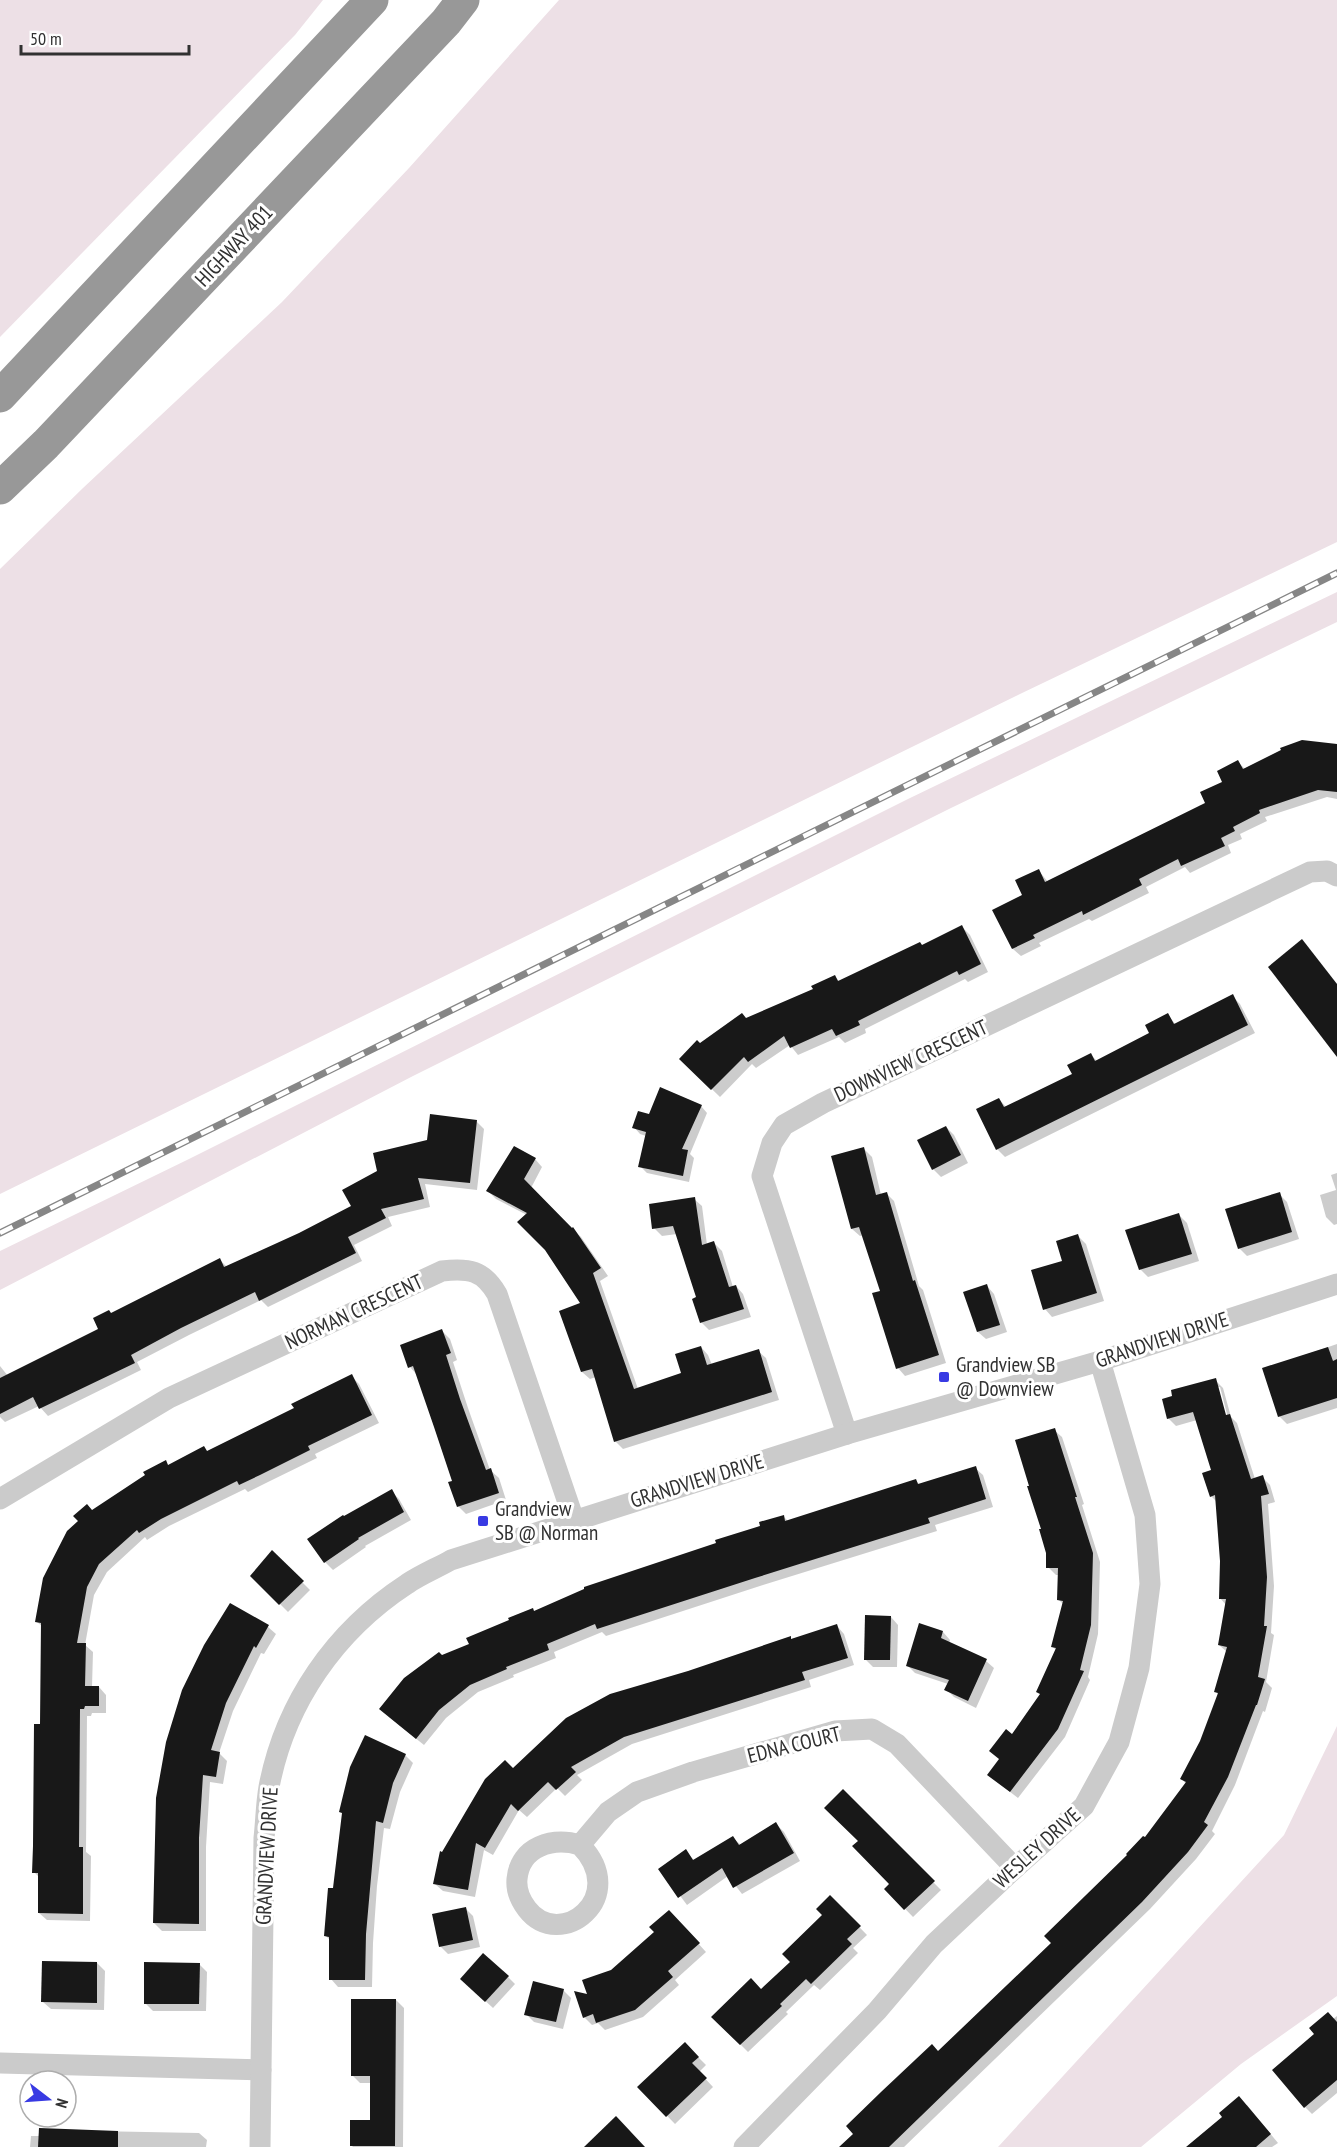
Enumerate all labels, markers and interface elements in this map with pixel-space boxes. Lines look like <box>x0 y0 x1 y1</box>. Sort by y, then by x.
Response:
scale bar <box>21 18 189 56</box>
text: 50 m <box>30 27 62 50</box>
street label: HIGHWAY 401 <box>189 199 278 292</box>
street label: DOWNVIEW CRESCENT <box>830 1013 992 1108</box>
street label: NORMAN CRESCENT <box>281 1268 428 1355</box>
street label: GRANDVIEW DRIVE <box>1092 1305 1232 1374</box>
place label: Grandview SB @ Downview <box>956 1351 1055 1402</box>
marker: Grandview SB @ Downview <box>937 1370 951 1384</box>
street label: GRANDVIEW DRIVE <box>627 1447 767 1514</box>
place label: Grandview SB @ Norman <box>495 1495 598 1546</box>
marker: Grandview SB @ Norman <box>476 1514 490 1528</box>
street label: EDNA COURT <box>744 1720 844 1769</box>
street label: GRANDVIEW DRIVE <box>249 1786 284 1926</box>
street label: WESLEY DRIVE <box>987 1801 1086 1894</box>
north arrow <box>18 2069 78 2129</box>
text: N <box>52 2096 73 2110</box>

